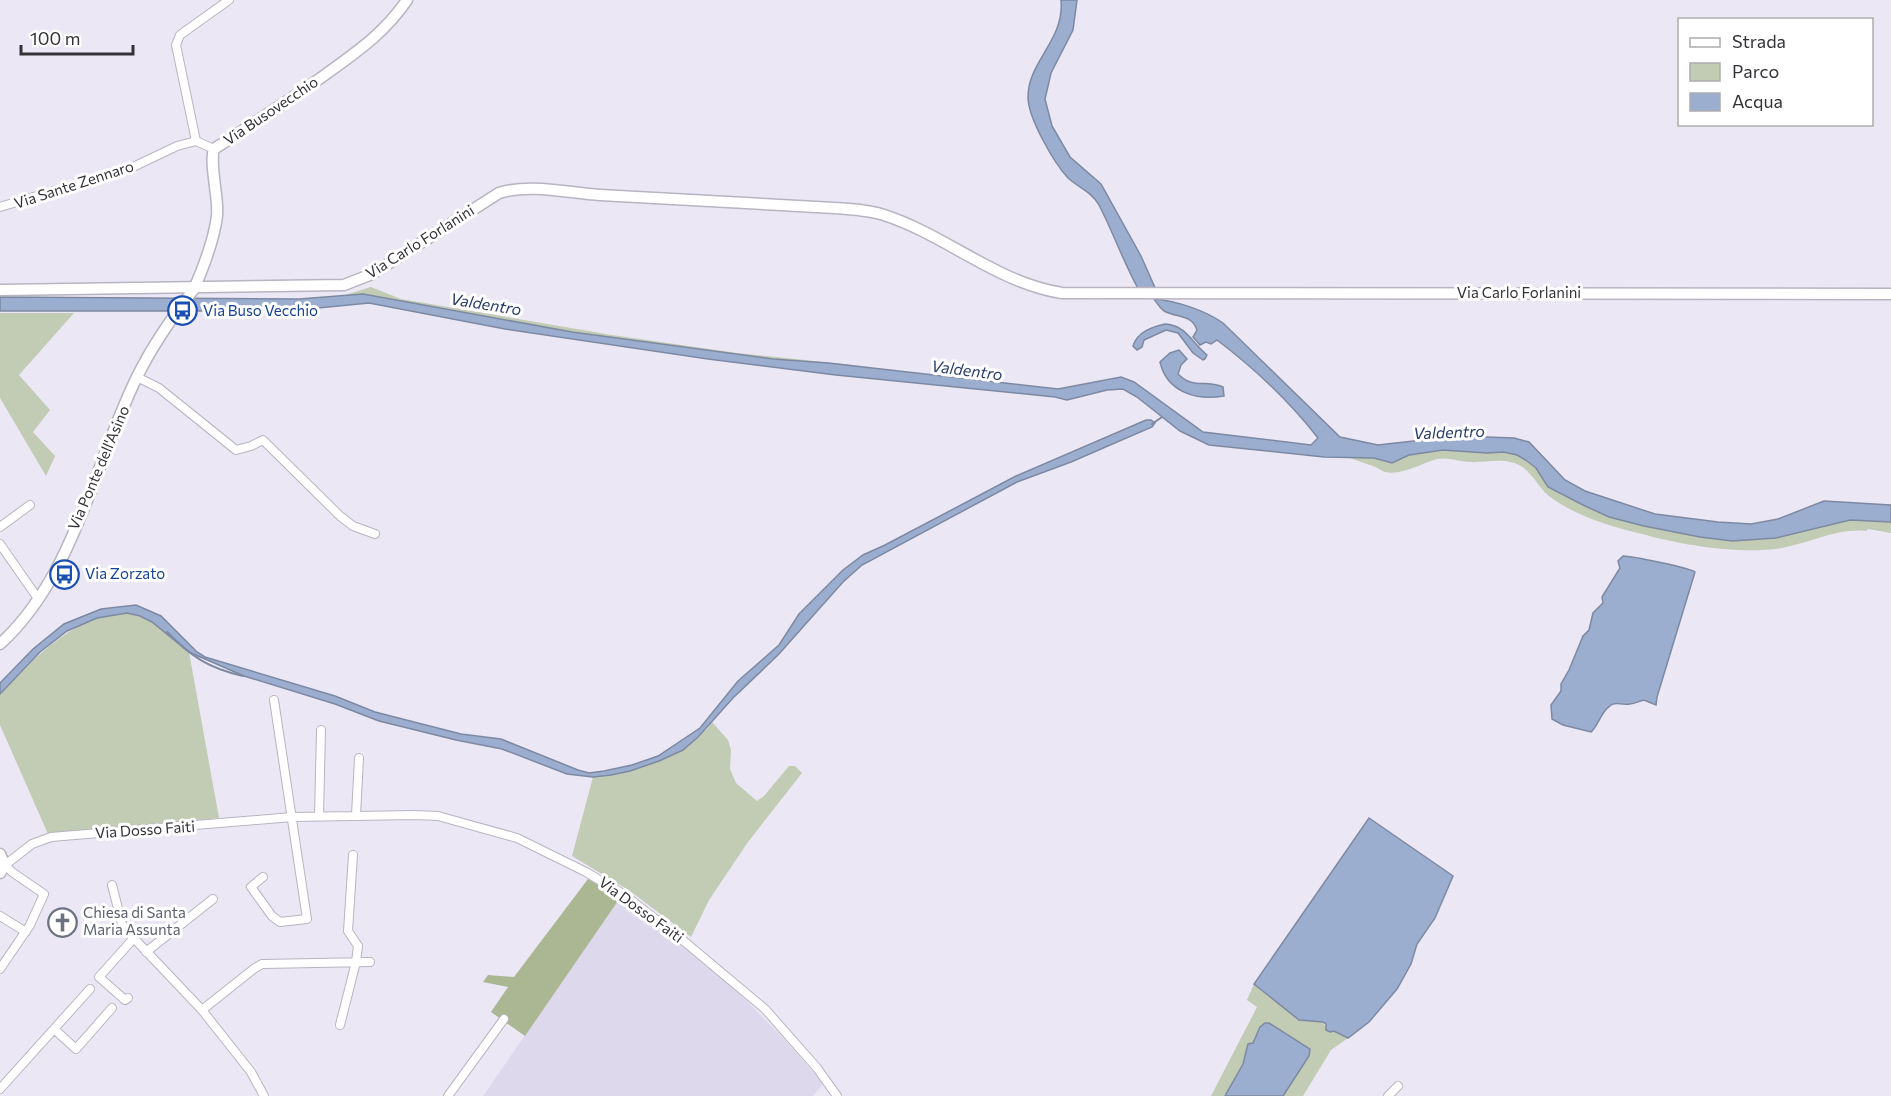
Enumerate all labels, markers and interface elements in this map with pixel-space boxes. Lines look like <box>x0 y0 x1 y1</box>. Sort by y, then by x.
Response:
scale bar <box>21 18 134 56</box>
legend <box>1678 18 1873 126</box>
text: 100 m <box>30 27 80 49</box>
text: Strada <box>1732 30 1786 52</box>
text: Parco <box>1732 60 1779 82</box>
street label: Via Busovecchio <box>220 72 321 148</box>
text: Acqua <box>1732 90 1783 112</box>
street label: Via Sante Zennaro <box>12 156 136 212</box>
street label: Via Carlo Forlanini <box>362 201 477 282</box>
street label: Via Carlo Forlanini <box>1457 283 1581 301</box>
water label: Valdentro <box>449 289 523 318</box>
bus stop icon: Via Buso Vecchio <box>166 295 198 327</box>
place label: Via Buso Vecchio <box>203 301 318 319</box>
water label: Valdentro <box>930 356 1004 383</box>
street label: Via Ponte dell'Asino <box>64 403 132 533</box>
water label: Valdentro <box>1413 421 1485 442</box>
bus stop icon: Via Zorzato <box>48 558 80 590</box>
place label: Via Zorzato <box>85 564 165 582</box>
street label: Via Dosso Faiti <box>94 817 196 841</box>
street label: Via Dosso Faiti <box>596 872 687 946</box>
place label: Chiesa di Santa Maria Assunta <box>83 903 186 938</box>
church icon: Chiesa di Santa Maria Assunta <box>46 906 78 938</box>

